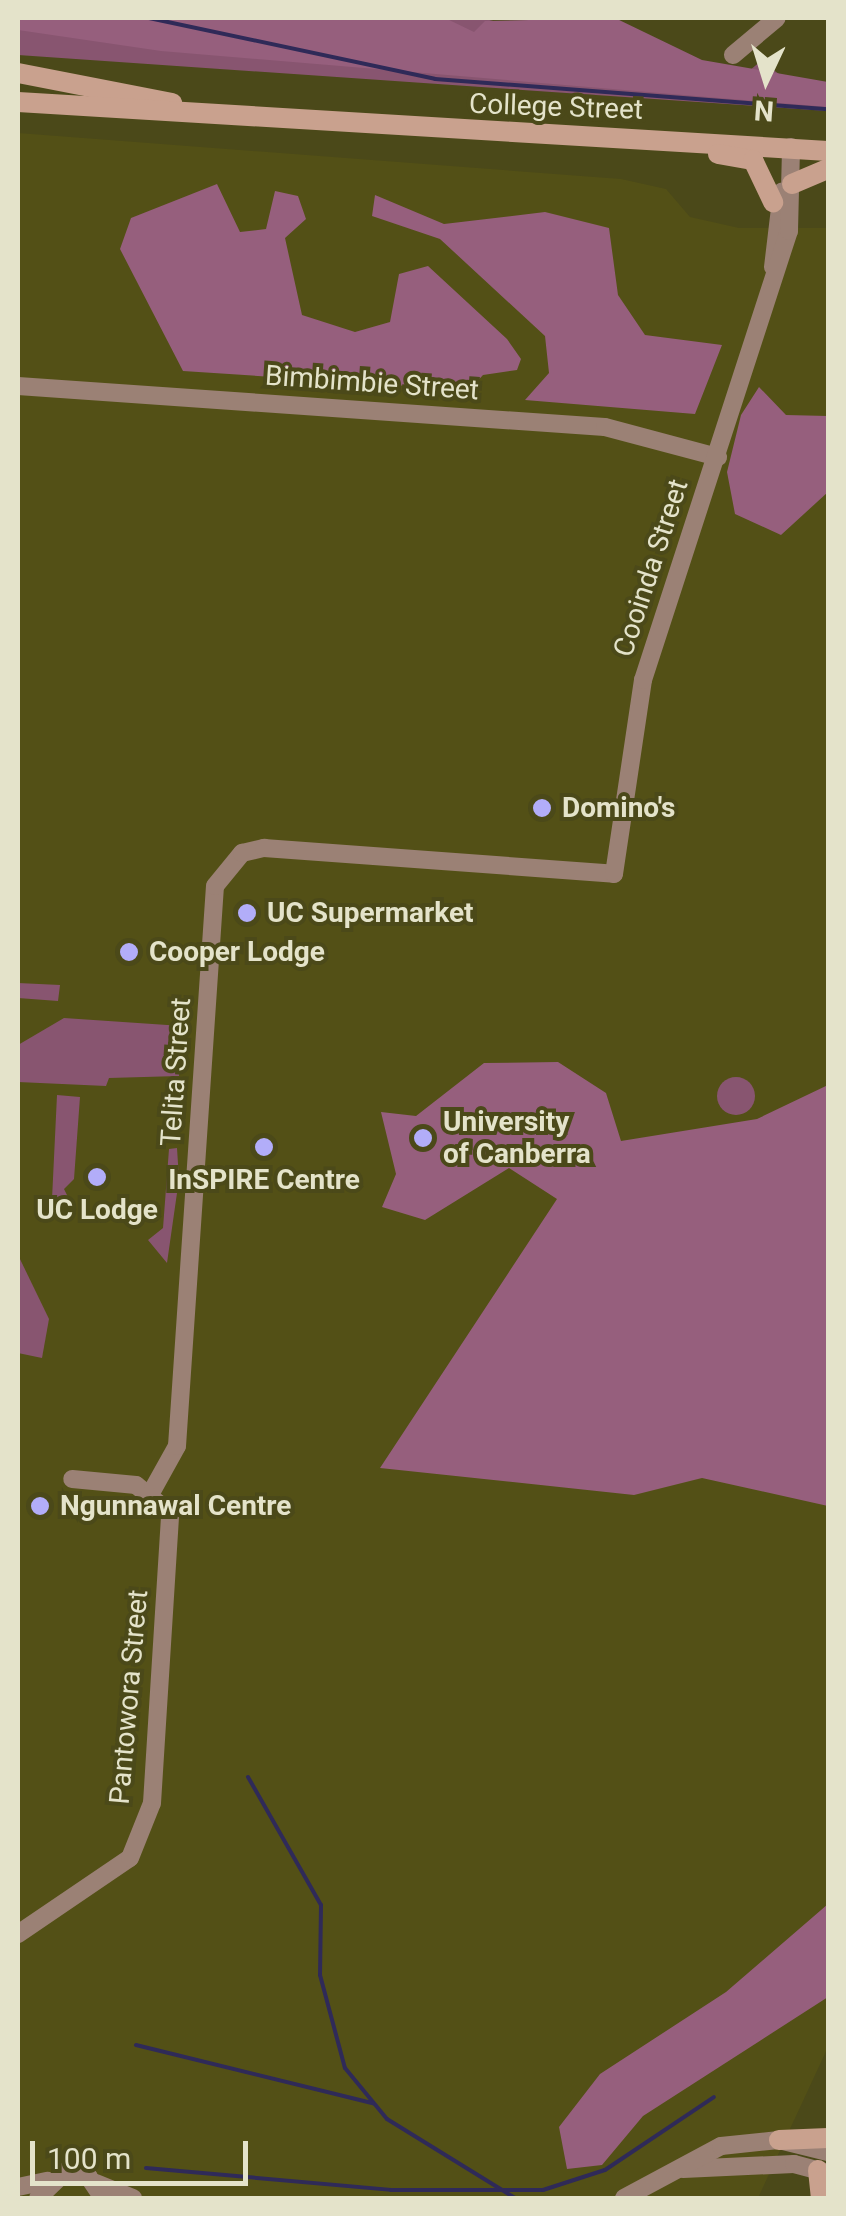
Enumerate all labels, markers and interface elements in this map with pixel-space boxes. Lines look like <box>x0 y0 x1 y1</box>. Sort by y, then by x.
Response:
north arrow <box>716 30 816 130</box>
street label: College Street <box>468 87 644 127</box>
text: N <box>753 93 775 128</box>
street label: Bimbimbie Street <box>264 359 480 407</box>
street label: Cooinda Street <box>607 475 695 661</box>
place label: Domino's <box>562 791 675 825</box>
marker: Domino's <box>531 797 553 819</box>
place label: UC Supermarket <box>267 896 474 930</box>
marker: UC Supermarket <box>236 902 258 924</box>
place label: Cooper Lodge <box>149 935 325 969</box>
marker: Cooper Lodge <box>118 941 140 963</box>
street label: Telita Street <box>154 996 198 1148</box>
place label: University of Canberra <box>443 1105 591 1171</box>
marker: University of Canberra <box>412 1127 434 1149</box>
marker: InSPIRE Centre <box>253 1136 275 1158</box>
place label: InSPIRE Centre <box>168 1163 360 1197</box>
marker: UC Lodge <box>86 1166 108 1188</box>
place label: UC Lodge <box>36 1193 158 1227</box>
place label: Ngunnawal Centre <box>60 1489 291 1523</box>
marker: Ngunnawal Centre <box>29 1495 51 1517</box>
street label: Pantowora Street <box>103 1588 155 1806</box>
scale bar <box>35 2121 252 2183</box>
text: 100 m <box>47 2141 131 2176</box>

